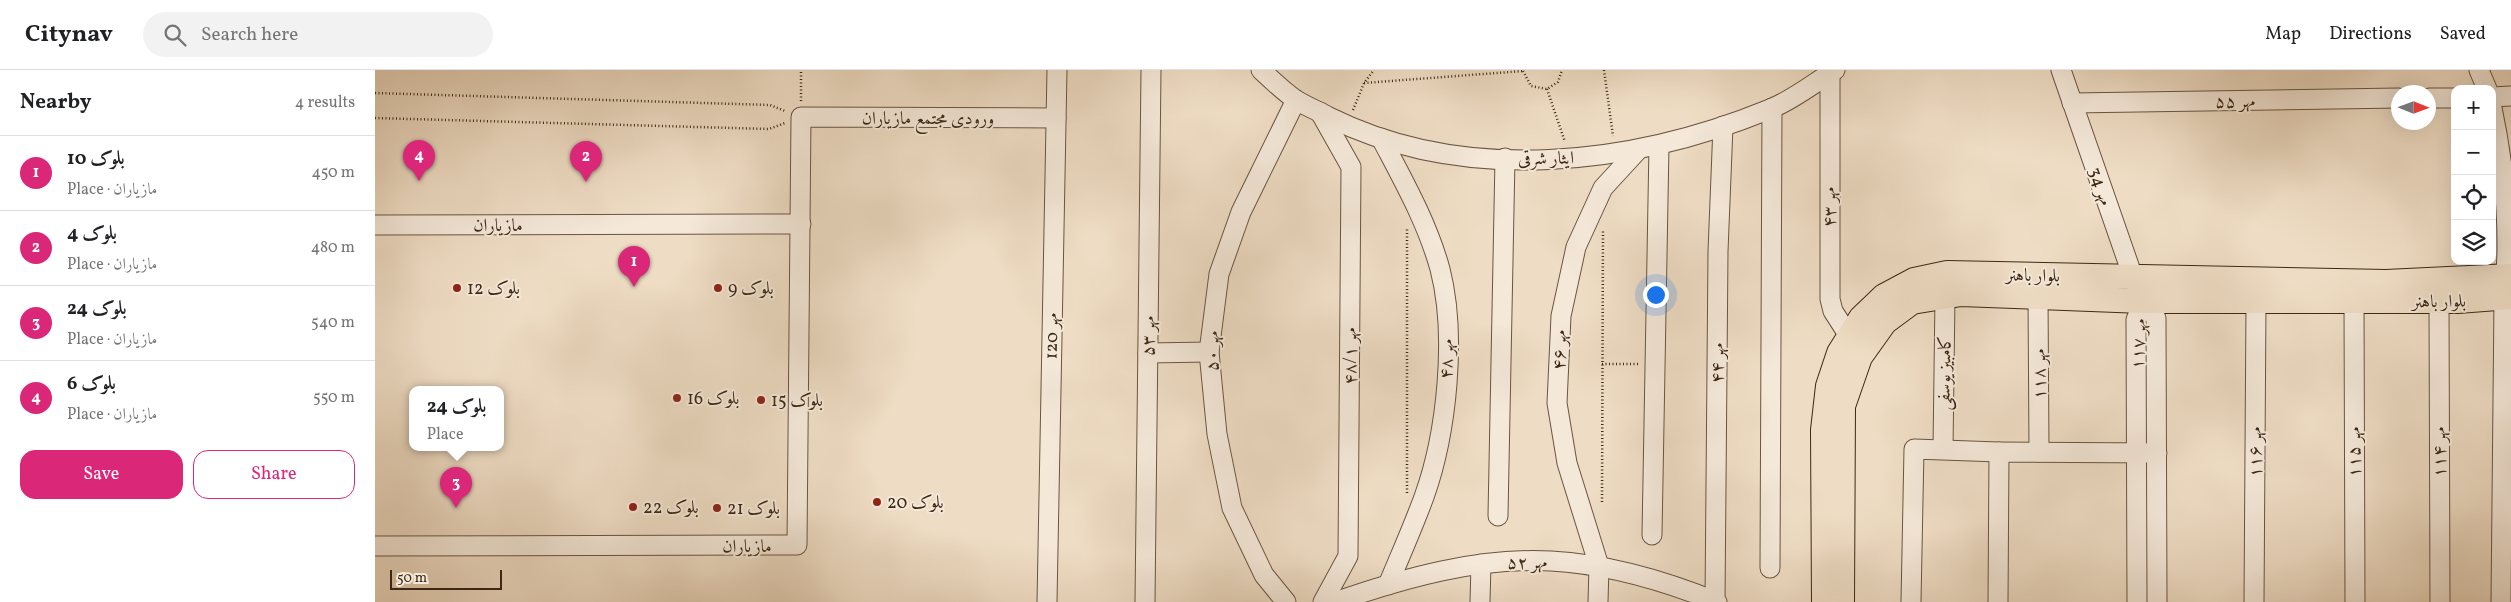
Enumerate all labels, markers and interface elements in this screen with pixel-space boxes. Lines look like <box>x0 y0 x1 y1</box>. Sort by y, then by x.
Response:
search box <box>143 12 493 57</box>
text: Citynav <box>25 18 113 52</box>
icon: search <box>161 21 189 49</box>
text: Search here <box>201 22 298 48</box>
text: Map <box>2265 22 2301 47</box>
text: Directions <box>2329 22 2412 47</box>
text: Saved <box>2440 22 2486 47</box>
north arrow <box>2391 85 2436 130</box>
map controls <box>2451 85 2496 265</box>
button: + <box>2451 85 2496 130</box>
text: Nearby <box>20 88 91 117</box>
street label: مهر ۵۵ <box>2215 90 2256 115</box>
text: 4 results <box>295 92 355 114</box>
street label: ورودی مجتمع مازیاران <box>862 107 994 134</box>
button: − <box>2451 130 2496 175</box>
pin: 4 <box>403 140 435 181</box>
pin: 2 <box>570 141 602 182</box>
text: بلوک 10 <box>67 146 125 172</box>
street label: ایثار شرقی <box>1518 147 1574 172</box>
text: 1 <box>33 162 39 184</box>
text: 450 m <box>312 162 355 184</box>
street label: مهر 34 <box>2081 164 2118 209</box>
button: locate <box>2451 175 2496 220</box>
text: Place · مازیاران <box>67 179 157 201</box>
street label: مهر ۴۳ <box>1818 187 1843 227</box>
street label: مازیاران <box>473 214 523 239</box>
button: layers <box>2451 220 2496 265</box>
text: بلوک 4 <box>67 221 117 247</box>
text: 2 <box>32 237 40 259</box>
text: 480 m <box>311 237 355 259</box>
pin: 1 <box>618 246 650 287</box>
text: Place · مازیاران <box>67 254 157 276</box>
street label: بلوار باهنر <box>2004 263 2060 289</box>
place label: بلوک 12 <box>467 277 520 302</box>
place label: بلوک 9 <box>728 277 774 302</box>
marker: بلوک 12 <box>451 282 463 294</box>
marker: بلوک 9 <box>712 282 724 294</box>
your location <box>1643 282 1669 308</box>
street label: بلوار باهنر <box>2410 290 2466 316</box>
text: بلوک 24 <box>67 296 127 322</box>
text: 3 <box>32 312 40 334</box>
text: 540 m <box>311 312 355 334</box>
street label: مهر 120 <box>1040 312 1065 360</box>
street label: مهر ۵۳ <box>1137 315 1162 356</box>
street label: مهر ۱۱۷ <box>2126 318 2153 370</box>
street label: مهر ۴۸/۱ <box>1339 327 1364 385</box>
text: Place · مازیاران <box>67 329 157 351</box>
street label: مهر ۴۶ <box>1547 329 1574 371</box>
street label: مهر ۵۰ <box>1201 330 1226 371</box>
street label: کامبیز یوسفی <box>1932 335 1959 411</box>
street label: مهر ۴۸ <box>1434 338 1461 380</box>
street label: مهر ۴۴ <box>1706 342 1731 383</box>
street label: مهر ۱۱۸ <box>2028 348 2053 399</box>
text: بلوک 6 <box>67 371 116 397</box>
popup <box>409 386 504 451</box>
text: 4 <box>31 387 41 409</box>
text: 550 m <box>313 387 355 409</box>
place label: بلوک 16 <box>687 387 739 412</box>
place label: بلوک 15 <box>771 389 823 414</box>
marker: بلوک 16 <box>671 392 683 404</box>
text: بلوک 24 <box>427 394 486 420</box>
marker: بلوک 15 <box>755 394 767 406</box>
text: Place · مازیاران <box>67 404 157 426</box>
text: Place <box>427 424 464 446</box>
street label: مهر ۱۱۶ <box>2244 426 2269 477</box>
street label: مهر ۱۱۵ <box>2343 426 2368 477</box>
street label: مهر ۱۱۴ <box>2428 426 2453 477</box>
button: Save <box>20 450 183 499</box>
button: Share <box>193 450 355 499</box>
pin: 3 <box>440 467 472 508</box>
place label: بلوک 20 <box>887 491 944 516</box>
place label: بلوک 22 <box>643 496 699 521</box>
marker: بلوک 20 <box>871 496 883 508</box>
place label: بلوک 21 <box>727 497 780 522</box>
marker: بلوک 22 <box>627 501 639 513</box>
marker: بلوک 21 <box>711 502 723 514</box>
street label: مازیاران <box>722 535 772 560</box>
street label: مهر ۵۲ <box>1507 551 1548 576</box>
scale bar <box>390 567 503 590</box>
text: 50 m <box>397 569 427 588</box>

